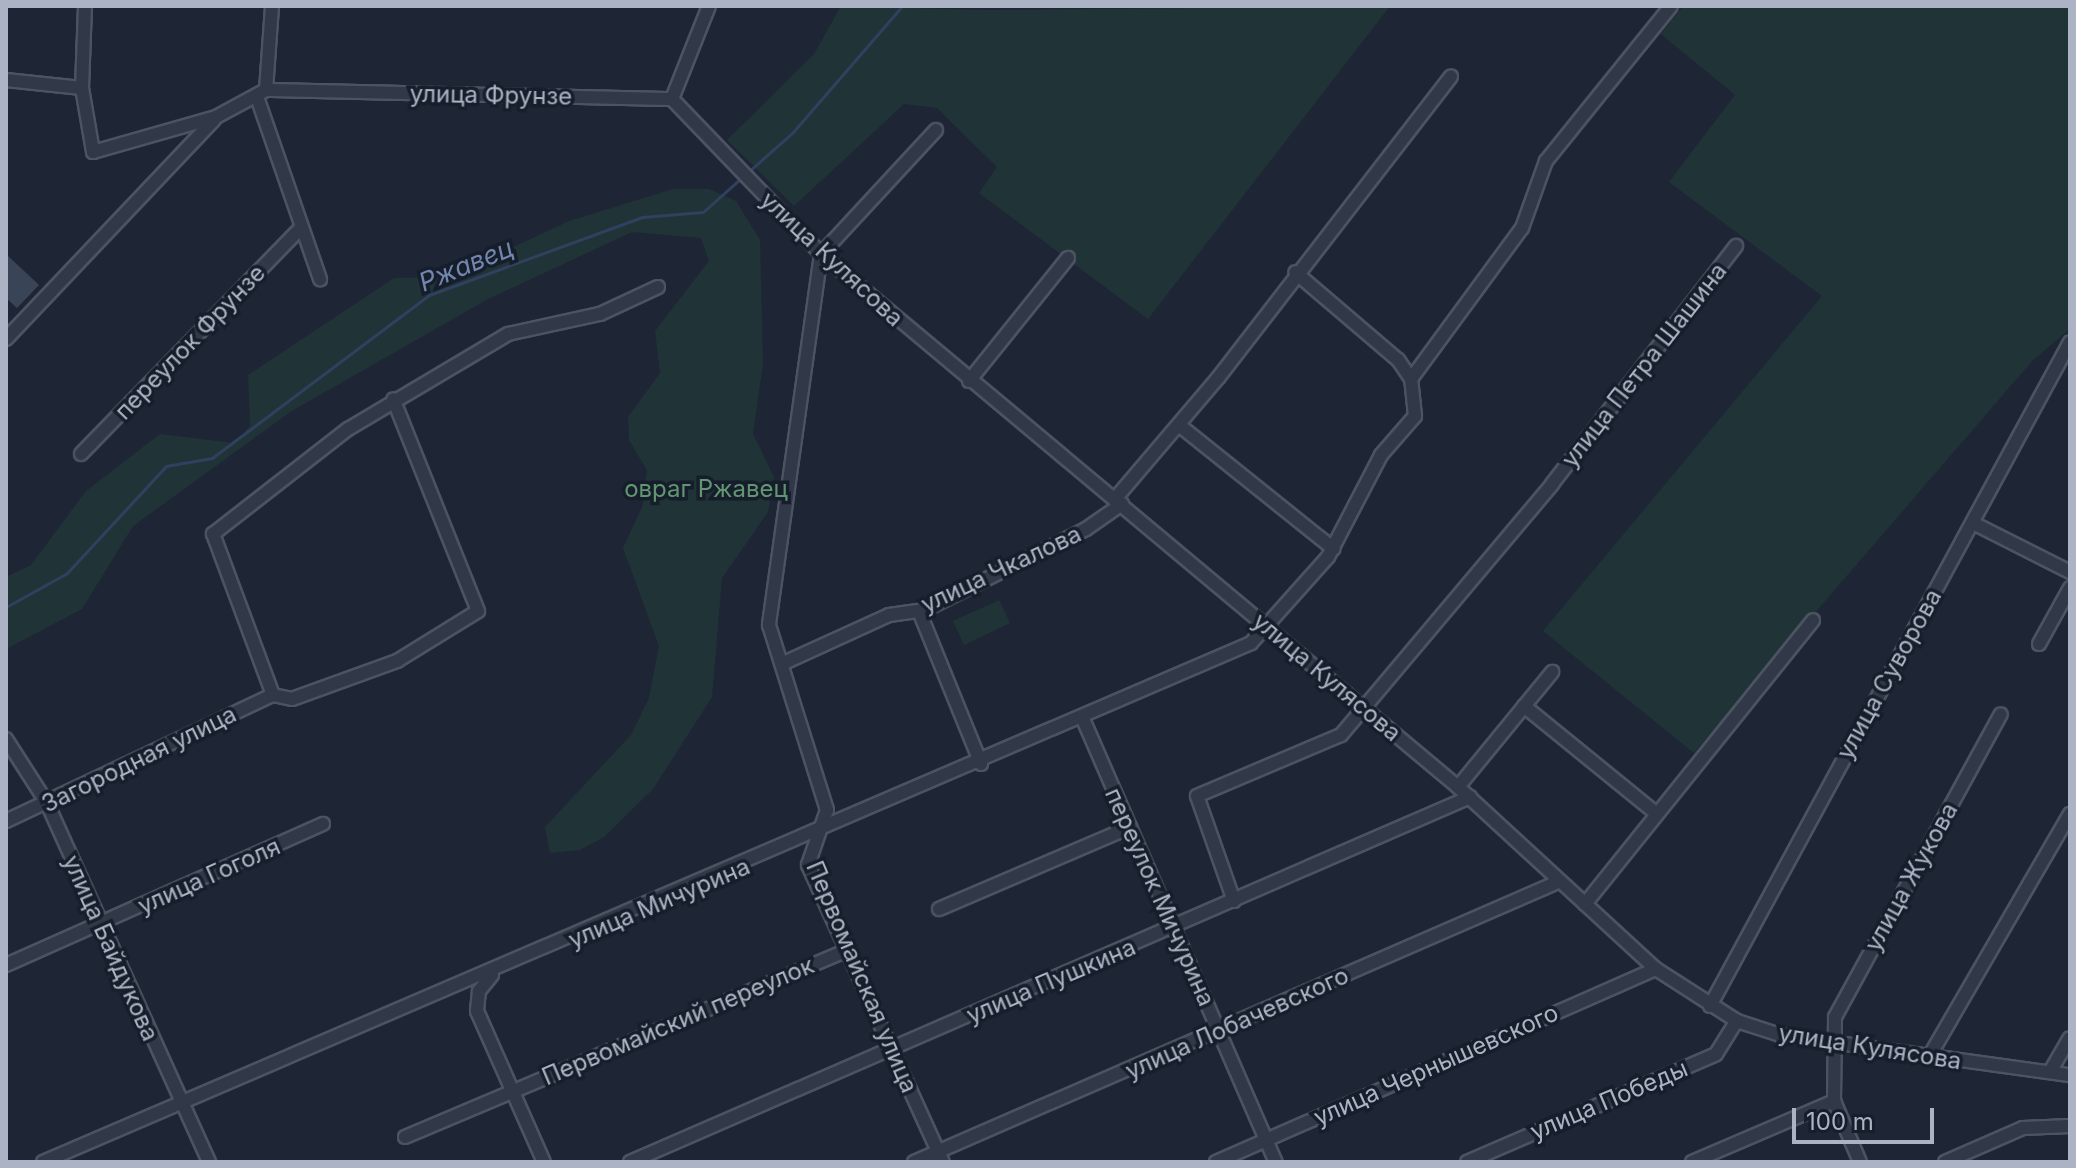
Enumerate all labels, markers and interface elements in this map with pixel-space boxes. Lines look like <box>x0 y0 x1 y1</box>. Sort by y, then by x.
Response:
street label: улица Фрунзе <box>409 79 573 111</box>
street label: улица Кулясова <box>755 185 909 333</box>
water label: Ржавец <box>414 232 518 298</box>
street label: улица Петра Шашина <box>1555 257 1733 473</box>
street label: переулок Фрунзе <box>109 259 271 425</box>
park label: овраг Ржавец <box>624 475 788 503</box>
street label: улица Чкалова <box>916 519 1086 619</box>
street label: улица Суворова <box>1830 584 1948 764</box>
street label: улица Кулясова <box>1247 607 1407 747</box>
street label: Загородная улица <box>37 699 241 819</box>
street label: переулок Мичурина <box>1099 783 1221 1011</box>
street label: улица Жукова <box>1858 798 1964 956</box>
street label: улица Гоголя <box>133 832 285 920</box>
street label: улица Байдукова <box>57 851 165 1045</box>
street label: улица Мичурина <box>564 852 754 954</box>
street label: Первомайская улица <box>800 857 924 1097</box>
street label: улица Пушкина <box>962 932 1140 1030</box>
street label: Первомайский переулок <box>538 951 818 1091</box>
street label: улица Лобачевского <box>1121 961 1353 1085</box>
street label: улица Чернышевского <box>1309 998 1563 1132</box>
street label: улица Кулясова <box>1776 1018 1964 1076</box>
street label: улица Победы <box>1526 1054 1692 1146</box>
scale bar <box>1796 1092 1938 1142</box>
text: 100 m <box>1806 1107 1874 1136</box>

